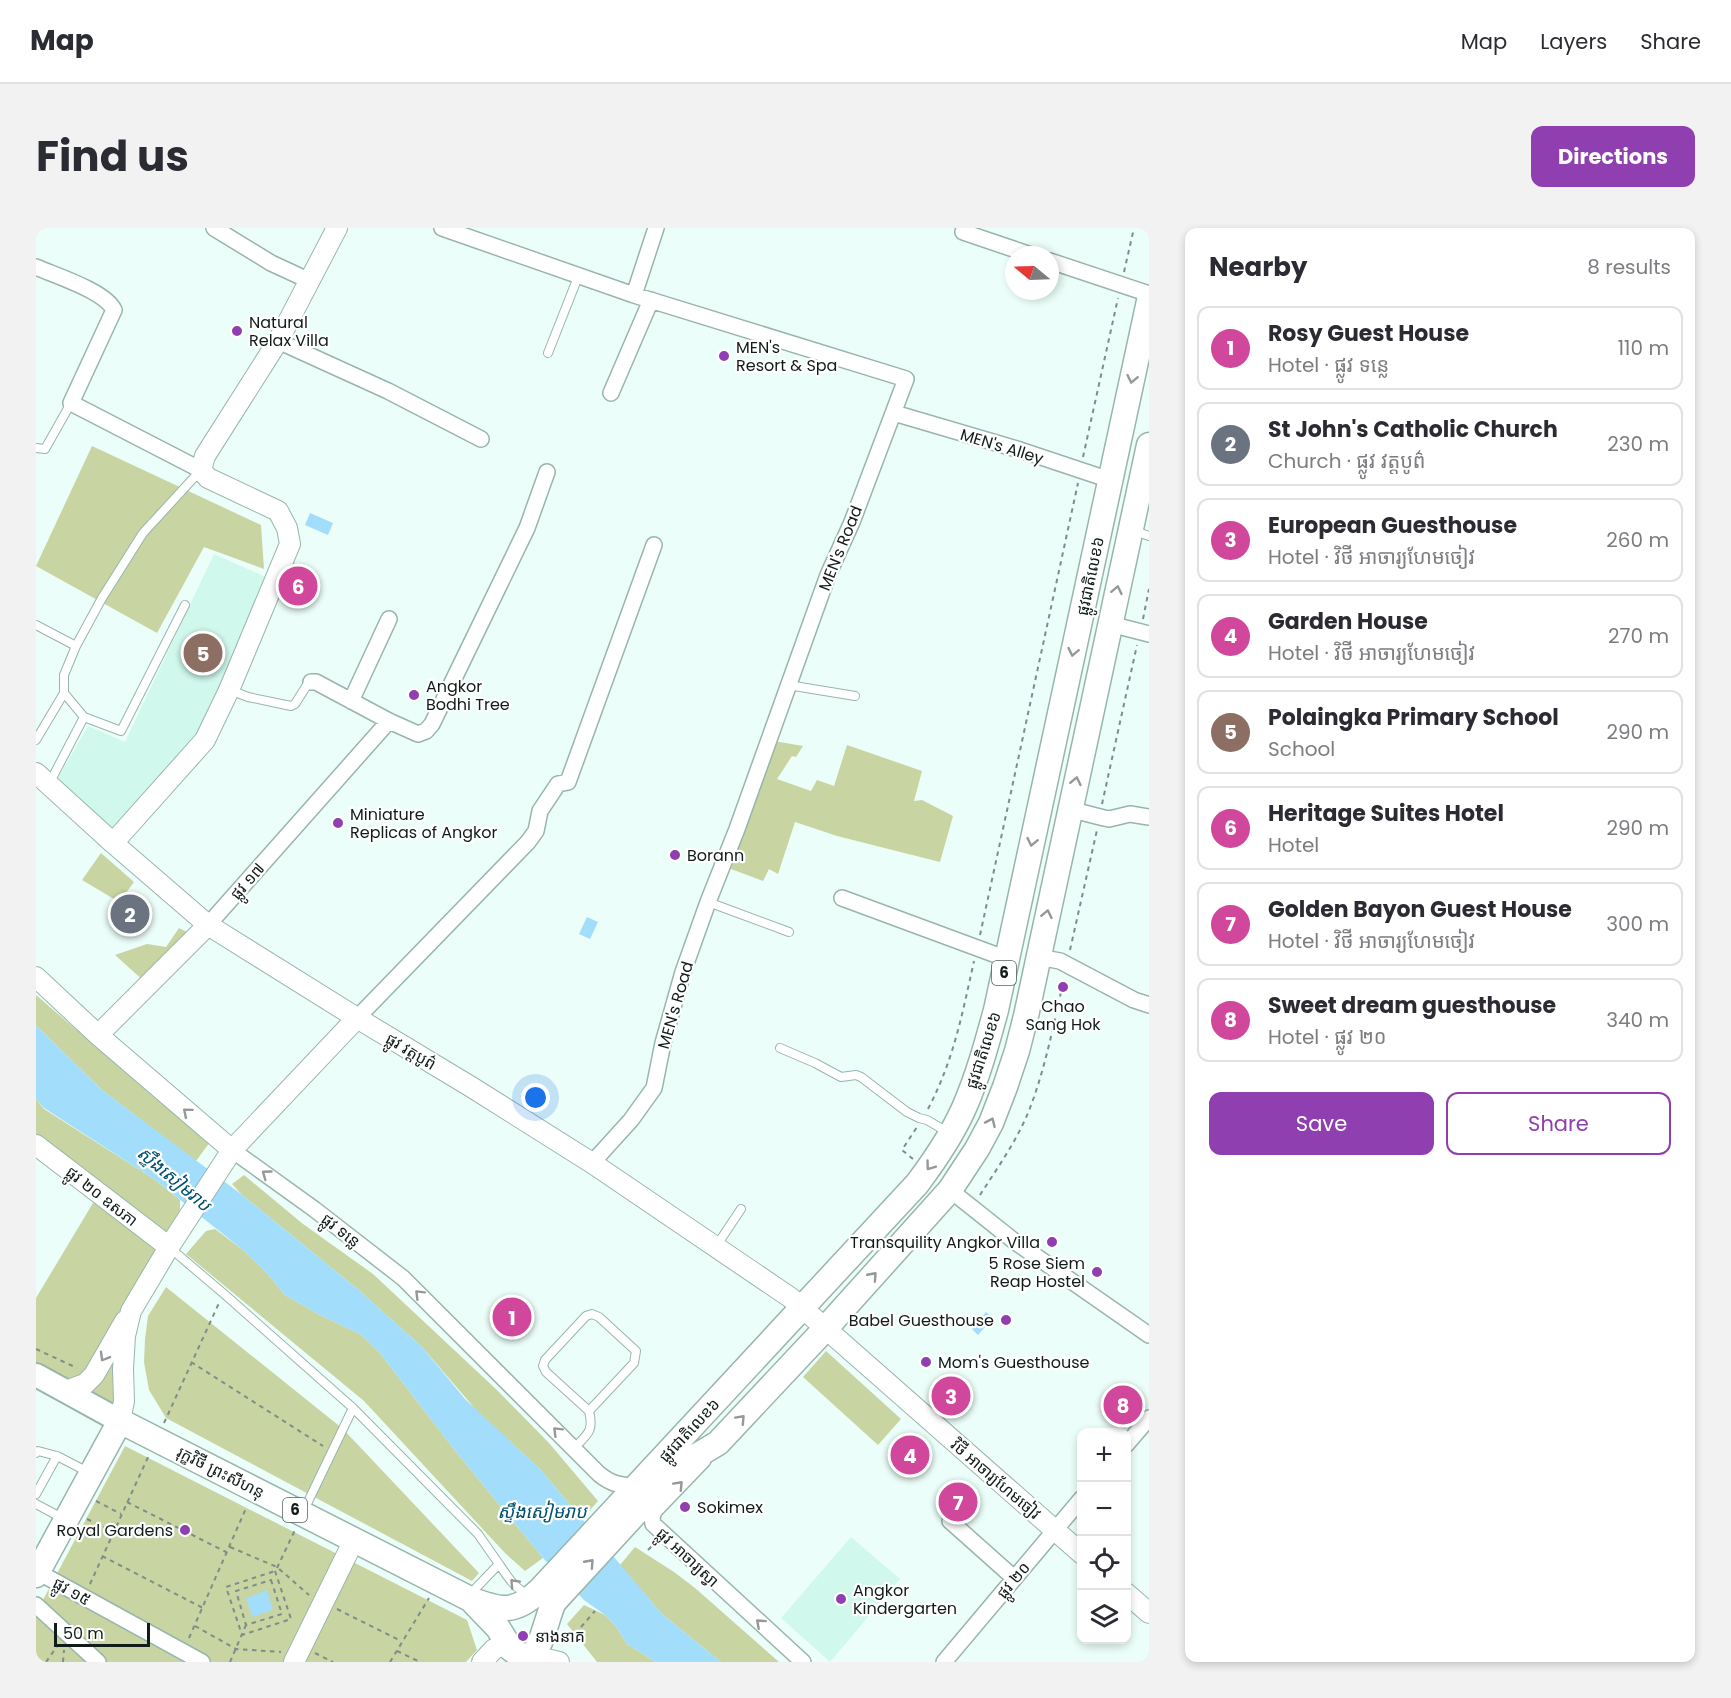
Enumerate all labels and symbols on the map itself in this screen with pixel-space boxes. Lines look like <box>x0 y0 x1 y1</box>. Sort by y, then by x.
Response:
north arrow <box>1005 246 1059 300</box>
place label: Natural Relax Villa <box>249 311 329 352</box>
marker: Natural Relax Villa <box>230 324 244 338</box>
place label: MEN's Resort & Spa <box>736 336 837 377</box>
marker: MEN's Resort & Spa <box>717 349 731 363</box>
one-way arrow <box>1126 374 1139 384</box>
street label: MEN's Alley <box>957 423 1046 470</box>
street label: MEN's Road <box>813 502 868 594</box>
street label: ផ្លូវជាតិលេខ៦ <box>1071 535 1113 618</box>
pin: 6 <box>278 564 318 608</box>
one-way arrow <box>1110 586 1123 596</box>
pin: 5 <box>184 630 222 676</box>
one-way arrow <box>1068 647 1081 657</box>
place label: Angkor Bodhi Tree <box>426 675 510 716</box>
marker: Angkor Bodhi Tree <box>407 688 421 702</box>
one-way arrow <box>1068 776 1081 786</box>
place label: Miniature Replicas of Angkor <box>350 803 498 844</box>
marker: Miniature Replicas of Angkor <box>331 816 345 830</box>
one-way arrow <box>1027 837 1040 847</box>
place label: Borann <box>687 844 744 867</box>
marker: Borann <box>668 848 682 862</box>
street label: ផ្លូវ ១៧ <box>225 858 272 907</box>
pin: 2 <box>110 892 149 936</box>
one-way arrow <box>1040 909 1053 919</box>
street label: MEN's Road <box>652 959 699 1052</box>
road number: 6 <box>992 961 1016 985</box>
marker: Chao Sang Hok <box>1056 980 1070 994</box>
place label: Chao Sang Hok <box>1025 995 1101 1036</box>
street label: ផ្លូវជាតិលេខ៦ <box>960 1009 1009 1093</box>
street label: ផ្លូវ វត្តបូព៌ <box>380 1027 440 1078</box>
your location <box>521 1083 550 1112</box>
one-way arrow <box>183 1108 194 1119</box>
one-way arrow <box>983 1117 995 1128</box>
water label: ស្ទឹងសៀមរាប <box>132 1140 218 1218</box>
one-way arrow <box>926 1159 937 1170</box>
street label: ផ្លូវ ២០ ឧសភា <box>59 1161 143 1234</box>
one-way arrow <box>261 1170 272 1181</box>
street label: ផ្លូវ ទន្លេ <box>315 1208 365 1255</box>
place label: Transquility Angkor Villa <box>850 1231 1040 1254</box>
marker: Transquility Angkor Villa <box>1045 1235 1059 1249</box>
place label: 5 Rose Siem Reap Hostel <box>988 1252 1085 1293</box>
marker: 5 Rose Siem Reap Hostel <box>1090 1265 1104 1279</box>
one-way arrow <box>866 1272 877 1282</box>
one-way arrow <box>416 1290 427 1301</box>
pin: 1 <box>492 1294 532 1340</box>
place label: Babel Guesthouse <box>849 1309 994 1332</box>
marker: Babel Guesthouse <box>999 1313 1013 1327</box>
one-way arrow <box>100 1351 111 1361</box>
place label: Mom's Guesthouse <box>938 1351 1090 1374</box>
marker: Mom's Guesthouse <box>919 1355 933 1369</box>
pin: 3 <box>932 1374 970 1418</box>
pin: 8 <box>1104 1382 1142 1428</box>
street label: ផ្លូវជាតិលេខ៦ <box>654 1393 727 1469</box>
one-way arrow <box>734 1415 745 1426</box>
one-way arrow <box>554 1428 565 1439</box>
pin: 4 <box>890 1432 930 1478</box>
street label: វិថី អាចារ្យហែមចៀវ <box>945 1433 1046 1525</box>
street label: រុក្ខវិថី ព្រះសីហនុ <box>173 1441 268 1504</box>
pin: 7 <box>938 1480 978 1524</box>
one-way arrow <box>672 1481 683 1491</box>
place label: Sokimex <box>697 1496 763 1519</box>
road number: 6 <box>283 1498 307 1522</box>
water label: ស្ទឹងសៀមរាប <box>497 1499 588 1524</box>
marker: Sokimex <box>678 1500 692 1514</box>
place label: Royal Gardens <box>56 1519 173 1542</box>
street label: ផ្លូវ អាចារ្យស្វា <box>649 1522 724 1594</box>
marker: Royal Gardens <box>178 1523 192 1537</box>
street label: ផ្លូវ ២០ <box>991 1557 1038 1605</box>
one-way arrow <box>583 1559 594 1569</box>
street label: ផ្លូវ ១៥ <box>47 1572 95 1614</box>
one-way arrow <box>510 1579 521 1589</box>
place label: Angkor Kindergarten <box>853 1579 957 1620</box>
marker: Angkor Kindergarten <box>834 1592 848 1606</box>
one-way arrow <box>756 1619 766 1630</box>
scale bar <box>54 1620 150 1648</box>
place label: នាងនាគ <box>535 1625 585 1648</box>
marker: នាងនាគ <box>516 1629 530 1643</box>

